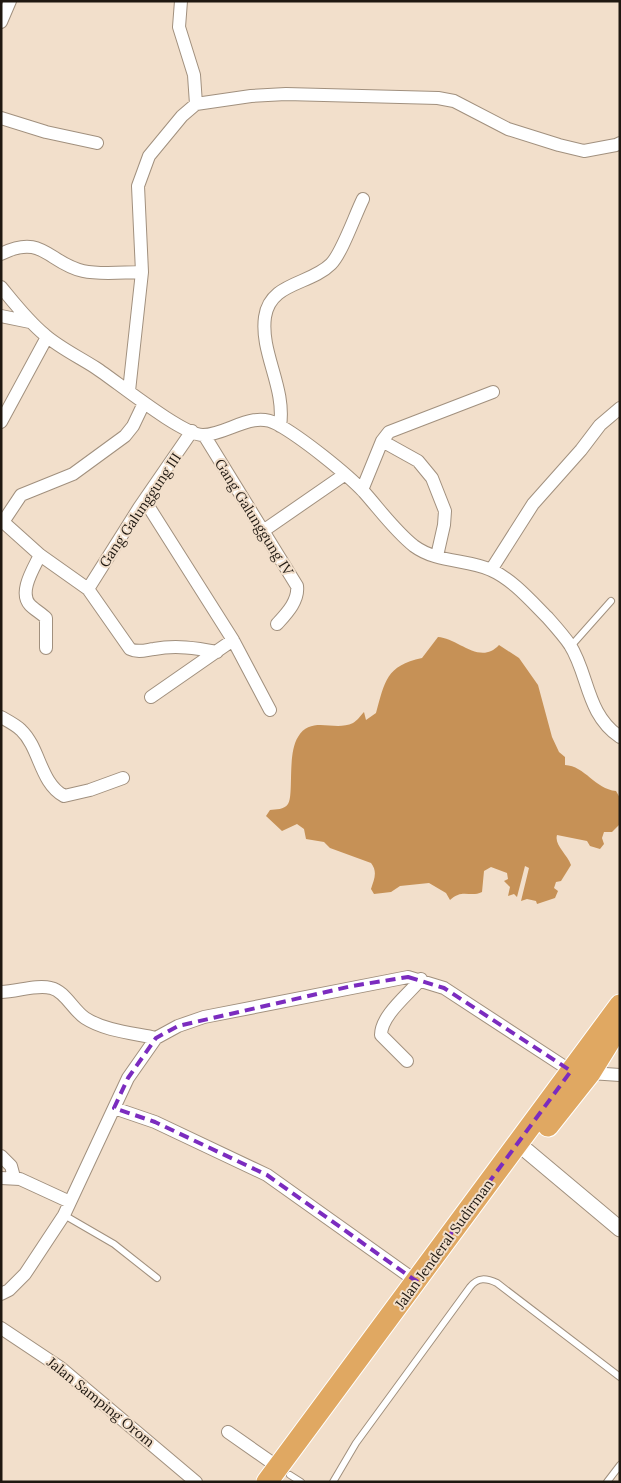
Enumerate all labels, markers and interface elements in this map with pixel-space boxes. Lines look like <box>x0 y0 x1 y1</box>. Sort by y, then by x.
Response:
street label: Gang Galunggung III <box>95 449 185 571</box>
street label: Gang Galunggung IV <box>211 455 298 579</box>
street label: Jalan Jenderal Sudirman <box>390 1175 497 1313</box>
street label: Jalan Samping Orom <box>43 1352 159 1451</box>

